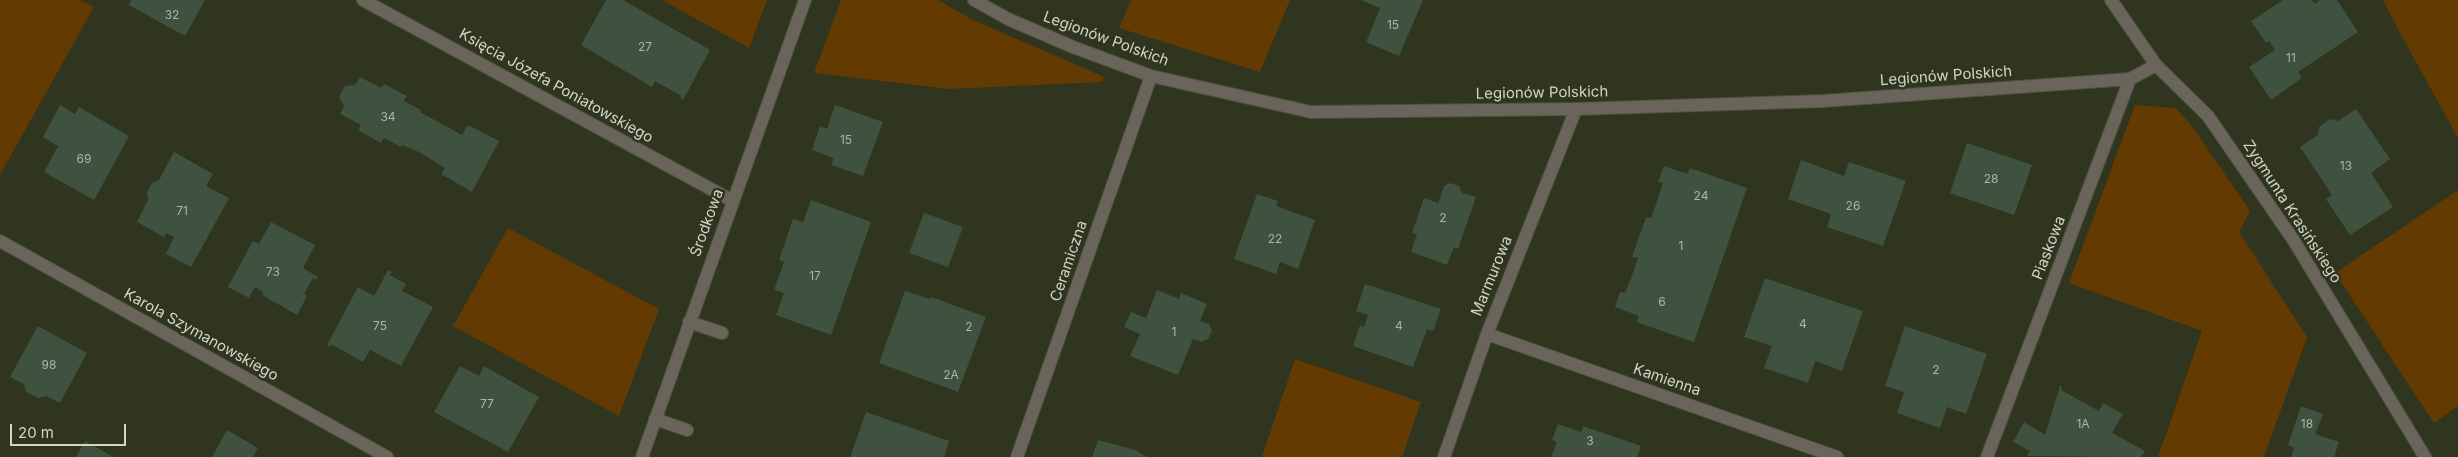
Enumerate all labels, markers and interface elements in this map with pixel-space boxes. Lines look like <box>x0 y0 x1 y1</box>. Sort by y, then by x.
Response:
house number: 32 <box>165 8 179 22</box>
street label: Legionów Polskich <box>1041 8 1171 70</box>
house number: 15 <box>1387 18 1399 32</box>
street label: Księcia Józefa Poniatowskiego <box>456 25 656 147</box>
house number: 27 <box>638 40 652 54</box>
house number: 11 <box>2286 51 2296 65</box>
street label: Legionów Polskich <box>1879 62 2013 90</box>
street label: Legionów Polskich <box>1476 83 1608 103</box>
house number: 34 <box>380 110 396 124</box>
house number: 15 <box>840 133 852 147</box>
street label: Zygmunta Krasińskiego <box>2239 137 2345 287</box>
house number: 69 <box>77 152 91 166</box>
house number: 13 <box>2340 159 2352 173</box>
house number: 28 <box>1984 172 1998 186</box>
street label: Środkowa <box>686 187 728 259</box>
house number: 24 <box>1694 189 1708 203</box>
house number: 26 <box>1846 199 1860 213</box>
house number: 71 <box>176 204 188 218</box>
house number: 2 <box>1439 211 1447 225</box>
street label: Piaskowa <box>2029 214 2069 282</box>
street label: Ceramiczna <box>1047 218 1091 304</box>
house number: 22 <box>1268 232 1282 246</box>
street label: Marmurowa <box>1468 233 1516 319</box>
house number: 1 <box>1679 239 1683 253</box>
house number: 73 <box>266 265 280 279</box>
house number: 17 <box>809 269 821 283</box>
street label: Karola Szymanowskiego <box>121 285 281 385</box>
house number: 6 <box>1658 295 1666 309</box>
house number: 4 <box>1799 317 1807 331</box>
house number: 75 <box>373 319 387 333</box>
house number: 4 <box>1395 319 1403 333</box>
house number: 2 <box>965 320 973 334</box>
house number: 1 <box>1172 325 1176 339</box>
house number: 98 <box>42 358 56 372</box>
street label: Kamienna <box>1631 360 1703 400</box>
house number: 2 <box>1932 363 1940 377</box>
house number: 2A <box>943 368 959 382</box>
house number: 77 <box>480 397 494 411</box>
scale bar <box>12 414 129 446</box>
house number: 1A <box>2076 417 2090 431</box>
house number: 18 <box>2301 417 2313 431</box>
text: 20 m <box>18 423 54 442</box>
house number: 3 <box>1586 434 1594 448</box>

